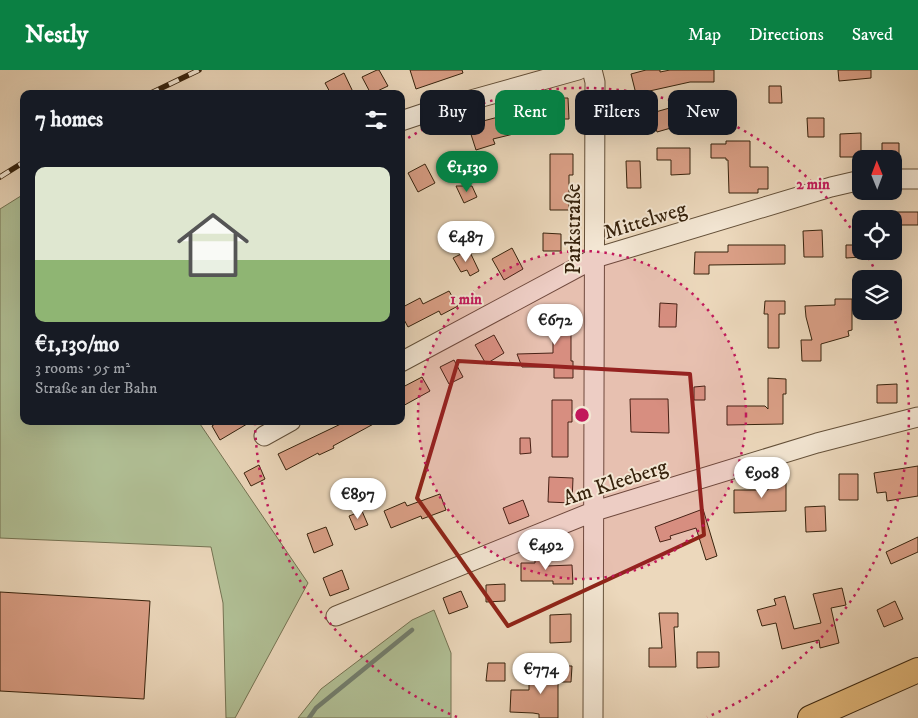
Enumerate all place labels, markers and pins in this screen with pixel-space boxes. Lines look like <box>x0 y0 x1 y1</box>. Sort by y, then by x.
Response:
pin: €1,130 <box>426 150 508 193</box>
pin: €487 <box>436 220 496 263</box>
pin: €672 <box>525 304 585 346</box>
centre of rings <box>573 406 591 424</box>
pin: €908 <box>732 456 792 499</box>
pin: €897 <box>328 478 388 520</box>
pin: €492 <box>516 528 576 571</box>
pin: €774 <box>511 652 571 695</box>

